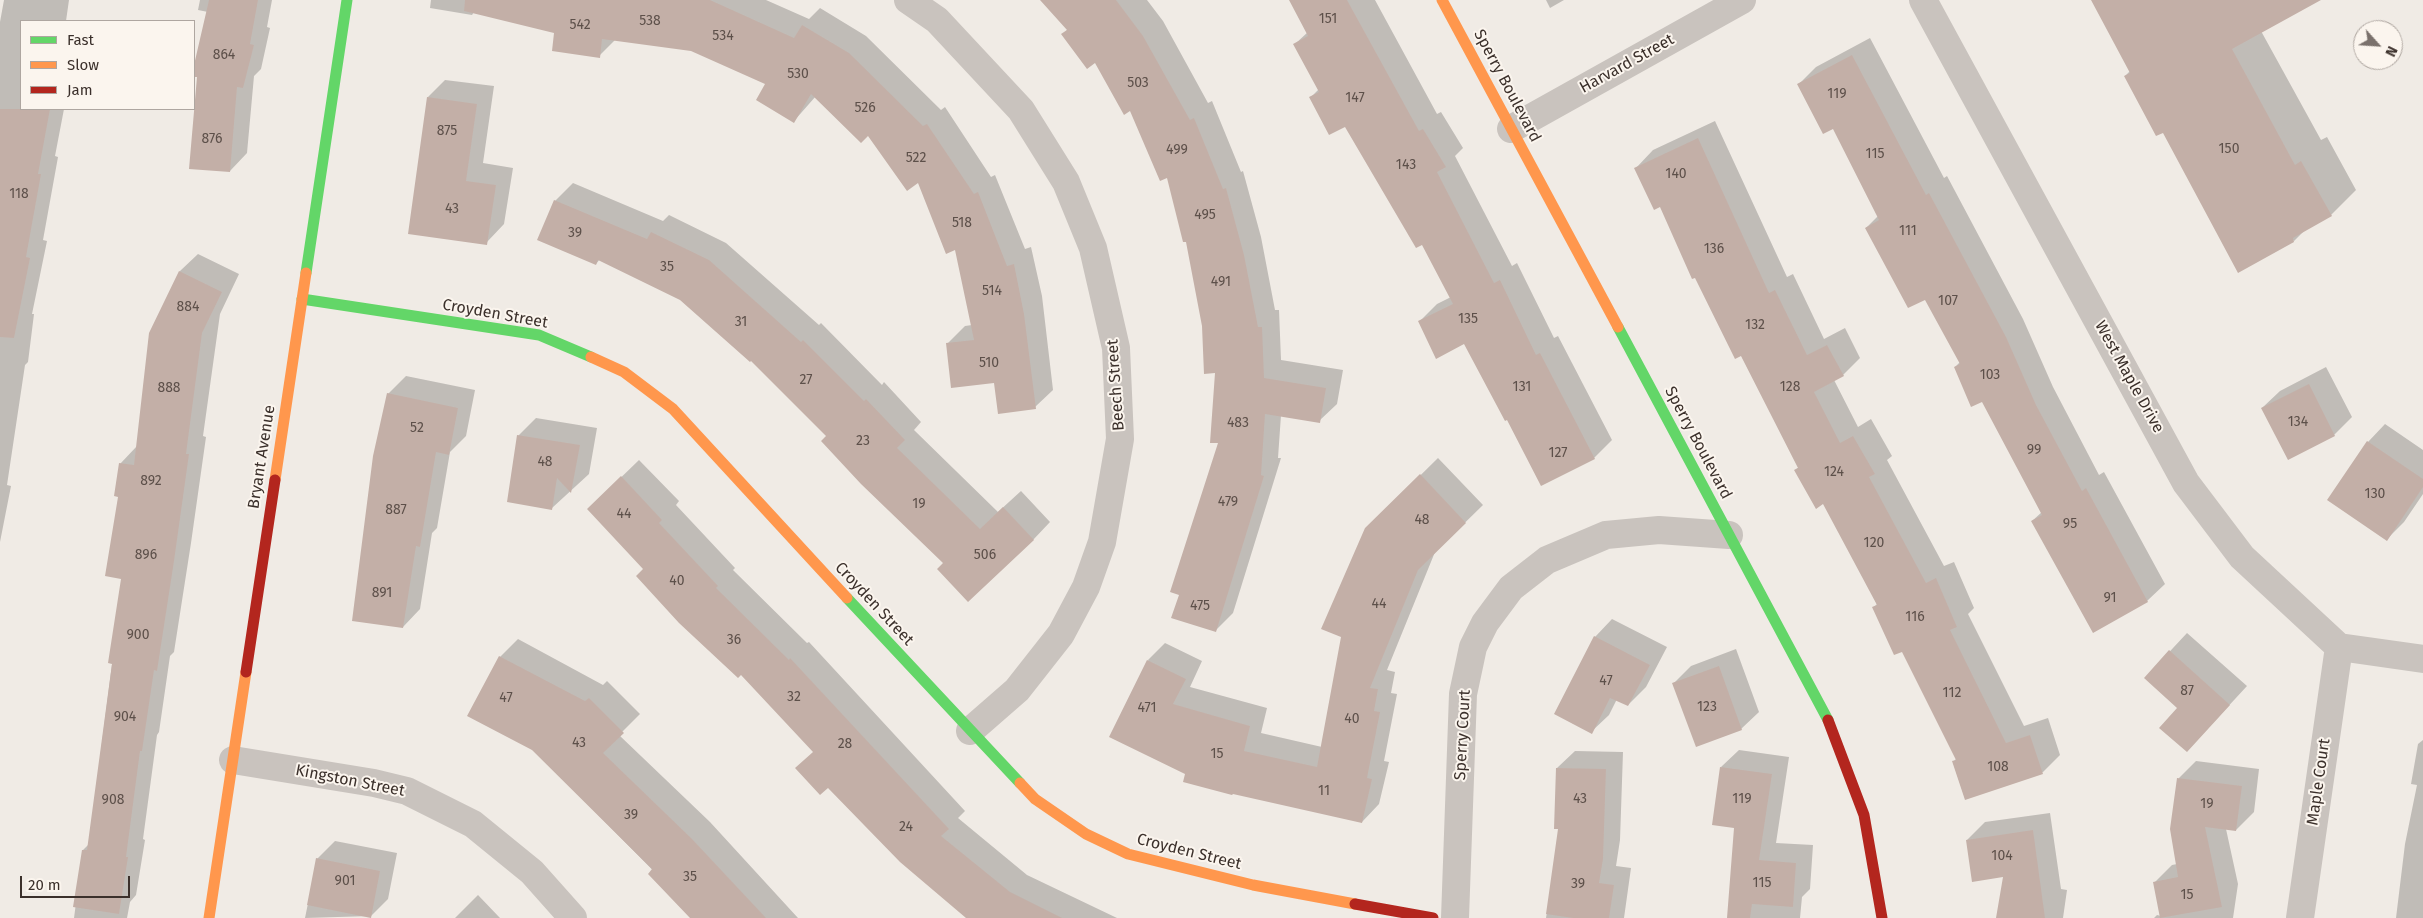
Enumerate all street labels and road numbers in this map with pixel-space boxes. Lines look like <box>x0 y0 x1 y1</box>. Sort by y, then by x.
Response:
street label: Sperry Boulevard <box>1469 26 1545 146</box>
street label: Harvard Street <box>1576 30 1678 98</box>
street label: Croyden Street <box>441 295 549 333</box>
street label: West Maple Drive <box>2090 318 2168 436</box>
street label: Beech Street <box>1103 339 1129 431</box>
street label: Sperry Boulevard <box>1660 383 1736 503</box>
street label: Bryant Avenue <box>244 404 280 510</box>
street label: Croyden Street <box>831 558 917 650</box>
street label: Sperry Court <box>1451 689 1475 781</box>
street label: Maple Court <box>2303 737 2335 827</box>
street label: Kingston Street <box>294 761 406 801</box>
street label: Croyden Street <box>1135 830 1243 874</box>

